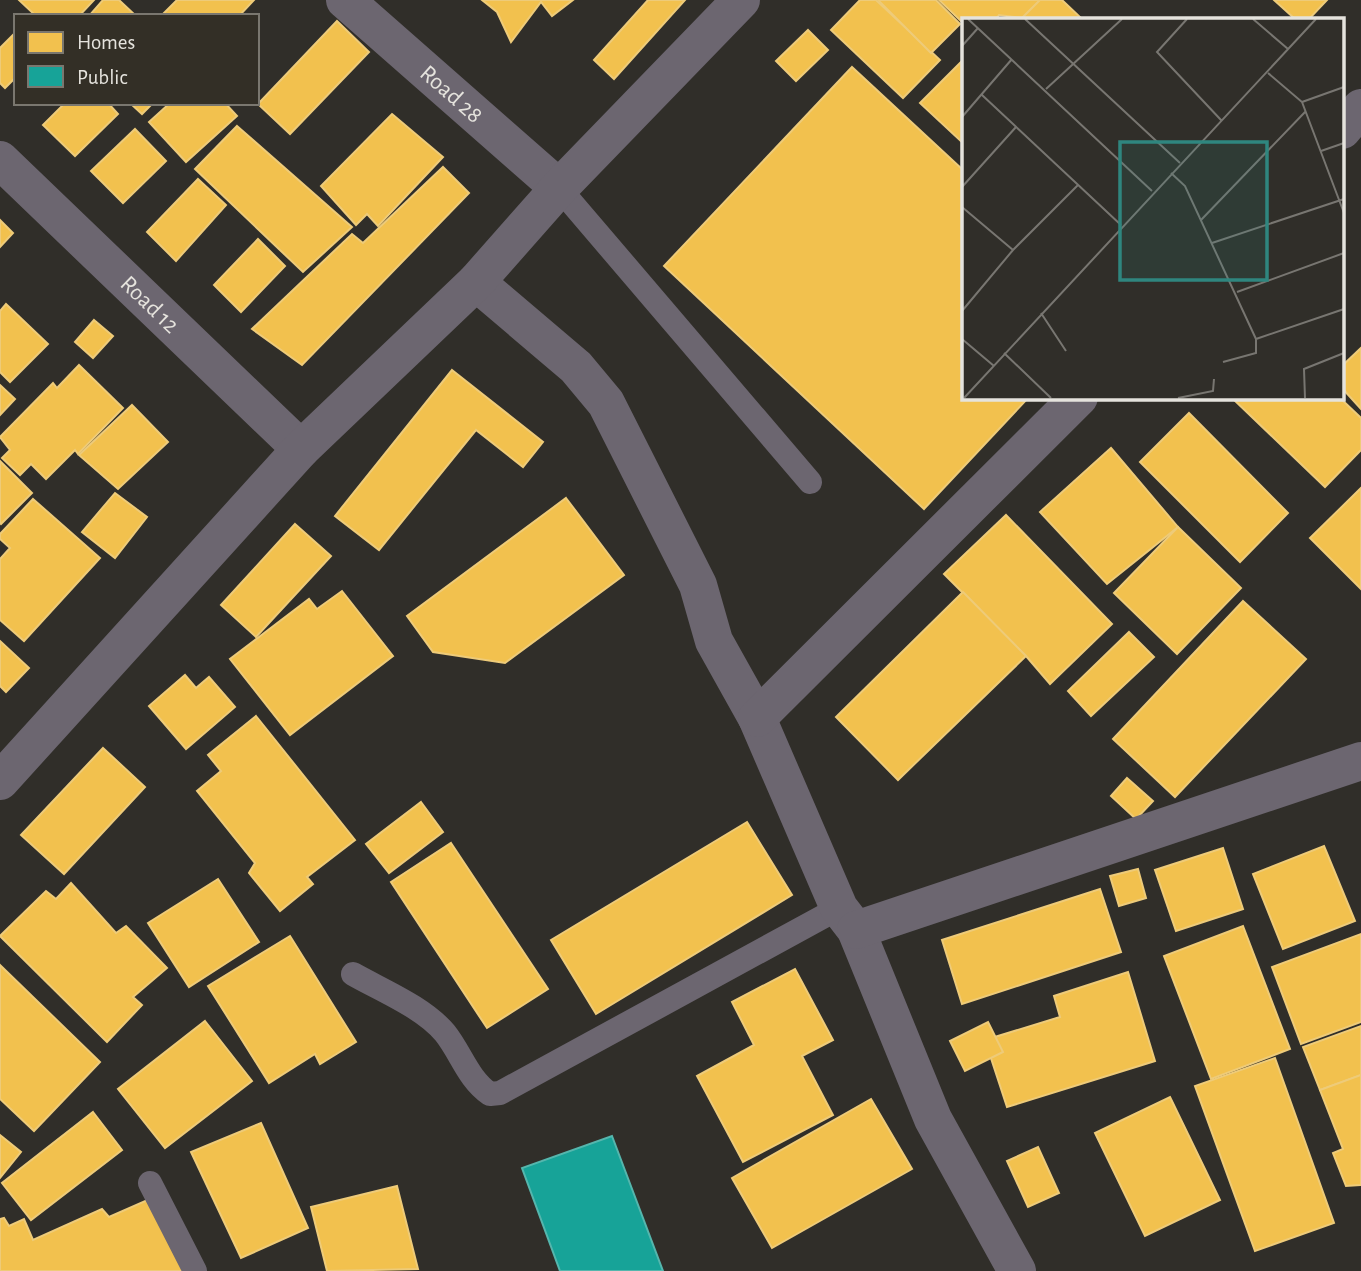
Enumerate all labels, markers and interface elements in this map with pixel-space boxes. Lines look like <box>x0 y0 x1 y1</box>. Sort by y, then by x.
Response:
legend <box>14 14 259 105</box>
inset map <box>962 18 1344 399</box>
text: Homes <box>77 32 135 53</box>
street label: Road 28 <box>415 61 487 128</box>
text: Public <box>77 67 127 88</box>
street label: Road 12 <box>115 272 183 338</box>

